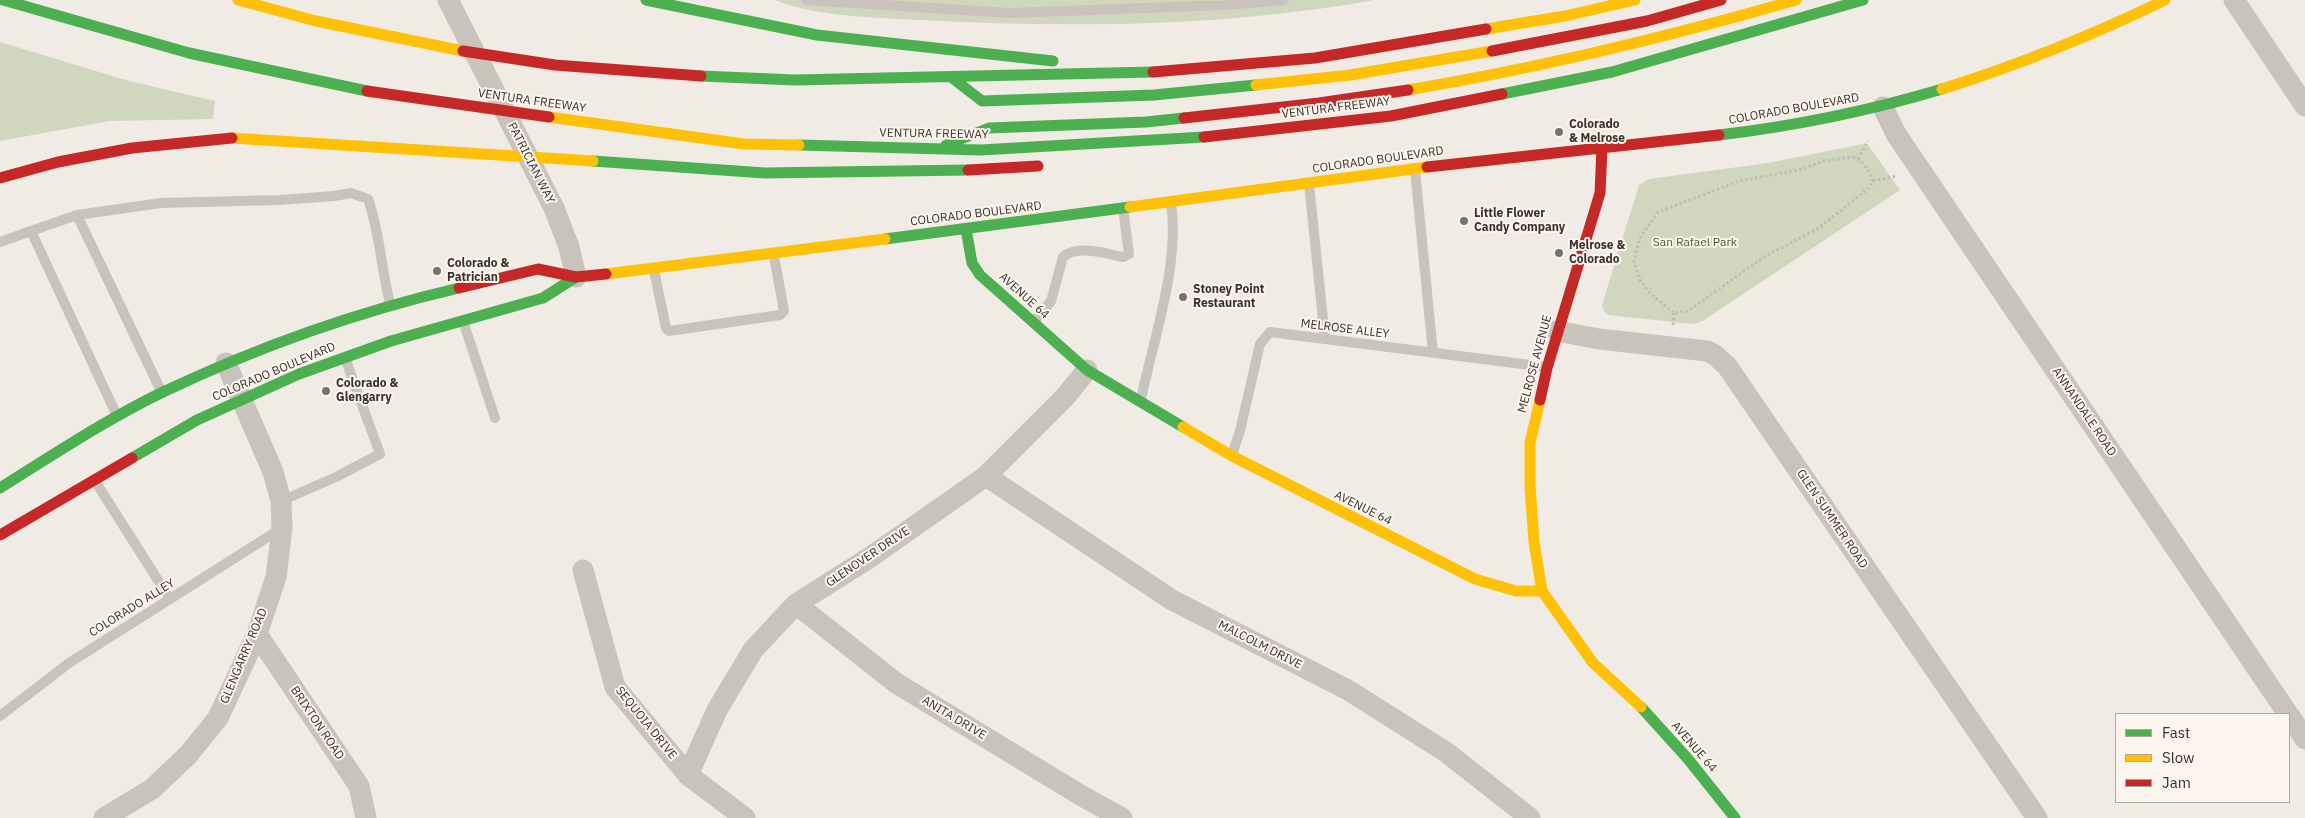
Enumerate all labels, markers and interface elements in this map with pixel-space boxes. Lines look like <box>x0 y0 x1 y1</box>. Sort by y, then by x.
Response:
street label: VENTURA FREEWAY <box>477 86 587 116</box>
street label: COLORADO BOULEVARD <box>1728 90 1860 128</box>
street label: VENTURA FREEWAY <box>1281 94 1391 122</box>
place label: Colorado & Melrose <box>1569 118 1625 146</box>
street label: PATRICIAN WAY <box>504 120 558 206</box>
street label: VENTURA FREEWAY <box>879 126 989 142</box>
marker: Colorado & Melrose <box>1553 126 1565 138</box>
street label: COLORADO BOULEVARD <box>1311 144 1445 176</box>
street label: COLORADO BOULEVARD <box>909 199 1043 229</box>
place label: Little Flower Candy Company <box>1474 207 1565 235</box>
marker: Little Flower Candy Company <box>1458 215 1470 227</box>
park label: San Rafael Park <box>1653 236 1737 250</box>
place label: Melrose & Colorado <box>1569 239 1625 267</box>
marker: Melrose & Colorado <box>1553 247 1565 259</box>
place label: Colorado & Patrician <box>447 257 509 285</box>
marker: Colorado & Patrician <box>431 265 443 277</box>
street label: AVENUE 64 <box>996 270 1052 322</box>
place label: Stoney Point Restaurant <box>1193 283 1264 311</box>
marker: Stoney Point Restaurant <box>1177 291 1189 303</box>
street label: MELROSE AVENUE <box>1515 313 1555 415</box>
street label: MELROSE ALLEY <box>1300 316 1390 342</box>
street label: COLORADO BOULEVARD <box>210 340 338 404</box>
street label: ANNANDALE ROAD <box>2049 365 2119 459</box>
place label: Colorado & Glengarry <box>336 377 398 405</box>
marker: Colorado & Glengarry <box>320 385 332 397</box>
street label: GLEN SUMMER ROAD <box>1793 467 1871 571</box>
street label: AVENUE 64 <box>1332 488 1394 528</box>
street label: GLENOVER DRIVE <box>823 524 913 590</box>
street label: COLORADO ALLEY <box>87 576 177 640</box>
street label: GLENGARRY ROAD <box>217 606 271 706</box>
street label: MALCOLM DRIVE <box>1216 618 1304 672</box>
street label: BRIXTON ROAD <box>287 683 347 763</box>
street label: SEQUOIA DRIVE <box>612 684 680 762</box>
street label: ANITA DRIVE <box>919 693 989 743</box>
legend <box>2115 713 2290 803</box>
street label: AVENUE 64 <box>1668 719 1720 775</box>
text: Fast <box>2162 723 2190 742</box>
text: Slow <box>2162 748 2195 767</box>
text: Jam <box>2162 773 2191 792</box>

